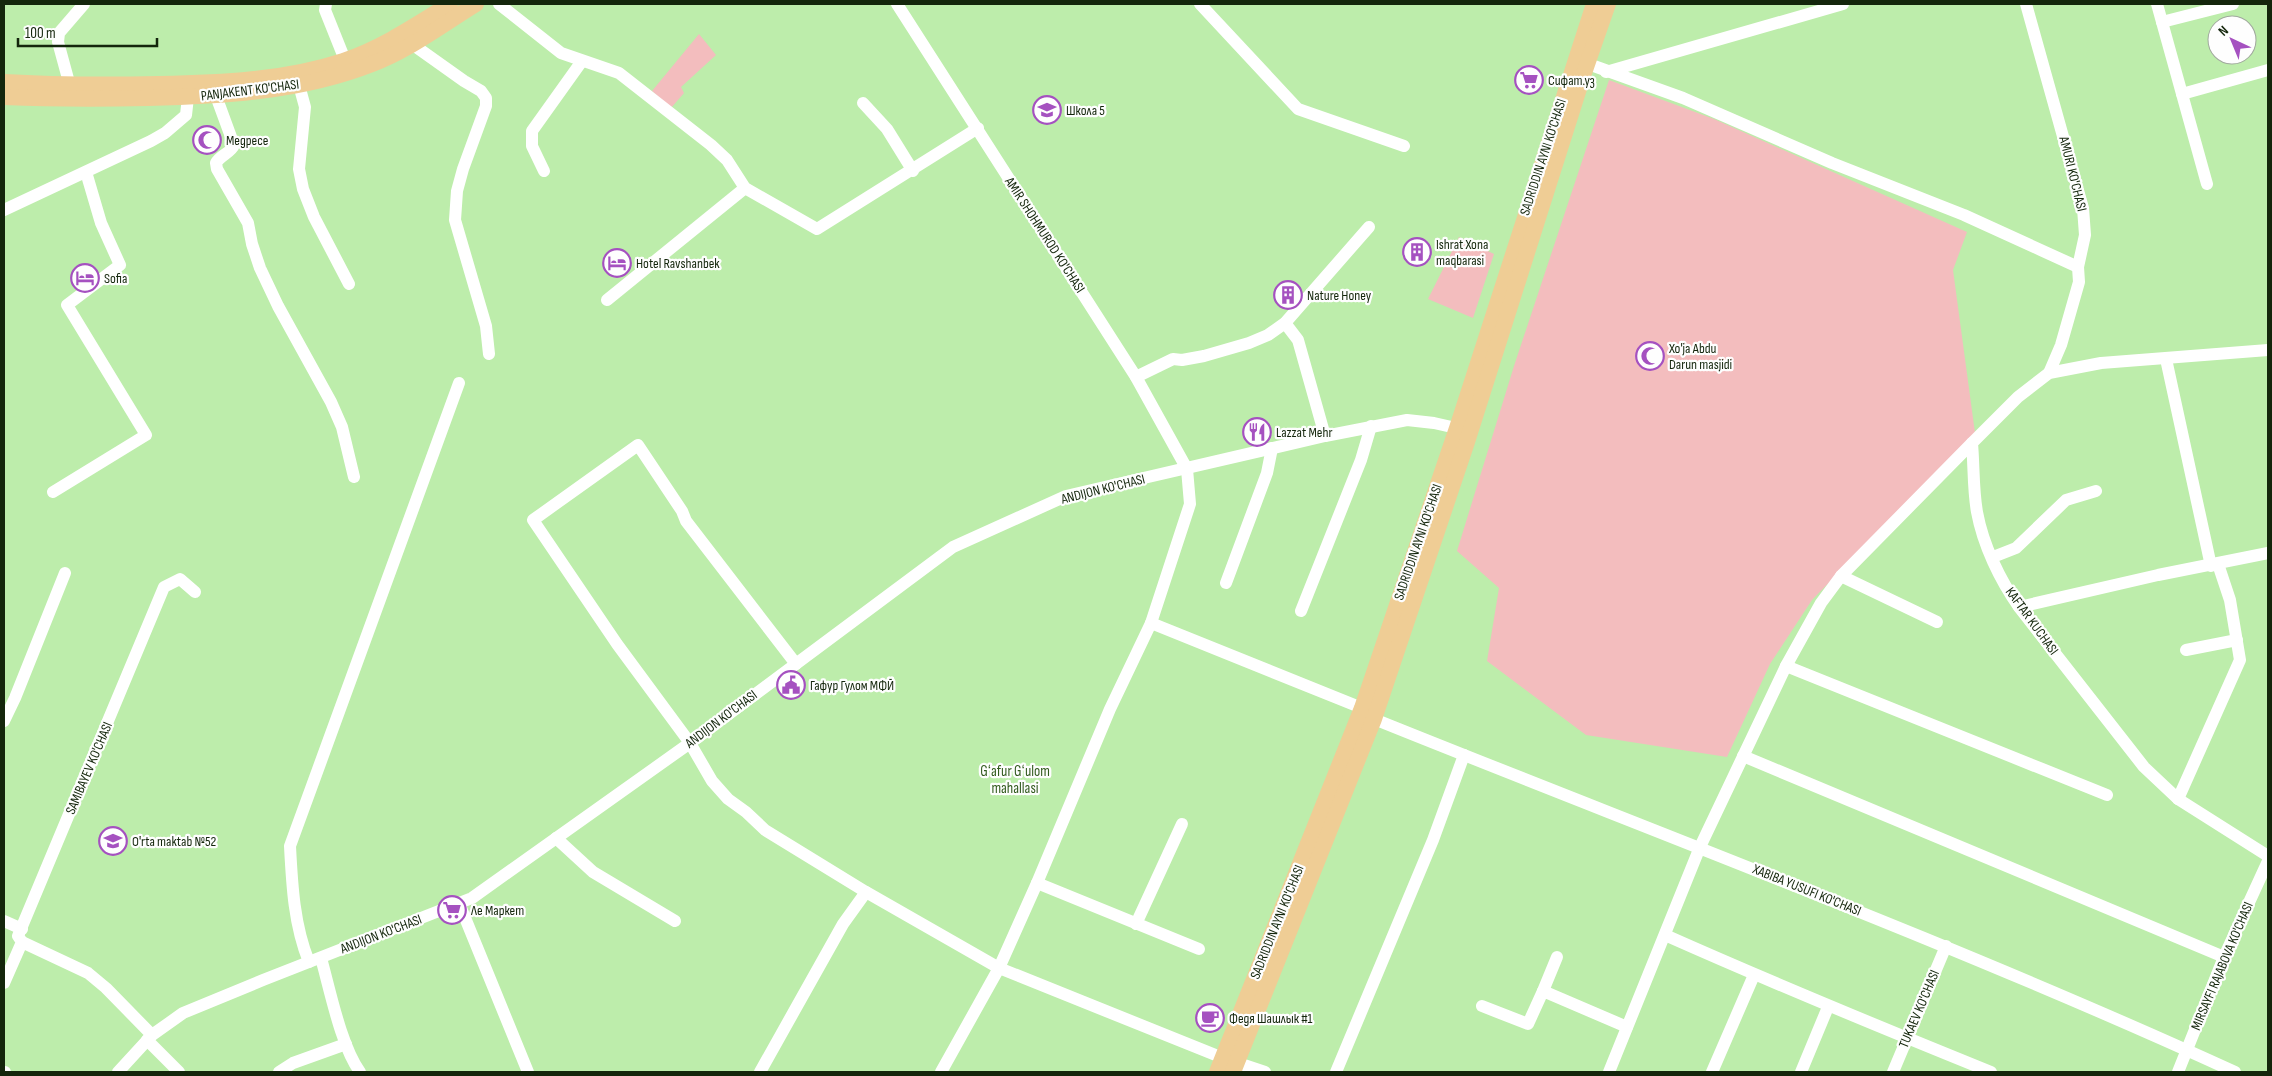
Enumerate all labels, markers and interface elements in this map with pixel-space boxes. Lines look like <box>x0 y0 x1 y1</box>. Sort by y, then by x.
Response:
scale bar <box>18 15 156 47</box>
north arrow <box>2207 15 2257 65</box>
text: N <box>2215 22 2232 40</box>
text: 100 m <box>25 24 56 43</box>
supermarket icon: Сифат.уз <box>1514 65 1544 95</box>
place label: Сифат.уз <box>1548 72 1595 89</box>
street label: PANJAKENT KO'CHASI <box>200 76 300 104</box>
school or university icon: Школа 5 <box>1032 95 1062 125</box>
street label: SADRIDDIN AYNI KO'CHASI <box>1516 97 1570 217</box>
place label: Школа 5 <box>1066 102 1105 119</box>
mosque icon: Медресе <box>192 125 222 155</box>
place label: Медресе <box>226 132 268 149</box>
street label: AMURI KO'CHASI <box>2055 134 2091 213</box>
street label: AMIR SHOHMUROD KO'CHASI <box>1001 173 1089 296</box>
place label: Ishrat Хоnа mаqbаrasi <box>1436 236 1488 269</box>
building icon: Ishrat Хоnа mаqbаrasi <box>1402 237 1432 267</box>
hotel icon: Hotel Ravshanbek <box>602 248 632 278</box>
place label: Hotel Ravshanbek <box>636 255 720 272</box>
hotel icon: Sofia <box>70 263 100 293</box>
place label: Sofia <box>104 270 127 287</box>
building icon: Nature Honey <box>1273 280 1303 310</box>
place label: Nature Honey <box>1307 287 1372 304</box>
place label: Xo'ja Abdu Darun masjidi <box>1668 340 1732 373</box>
mosque icon: Xo'ja Abdu Darun masjidi <box>1635 341 1665 371</box>
restaurant icon: Lazzat Mehr <box>1242 417 1272 447</box>
place label: Lazzat Mehr <box>1276 424 1332 441</box>
street label: ANDIJON KO'CHASI <box>1058 470 1147 508</box>
street label: SADRIDDIN AYNI KO'CHASI <box>1390 482 1446 602</box>
street label: KAFTAR KUCHASI <box>2002 584 2062 658</box>
public building icon: Гафур Гулом МФЙ <box>776 670 806 700</box>
place label: Гафур Гулом МФЙ <box>810 677 894 694</box>
street label: ANDIJON KO'CHASI <box>681 686 760 752</box>
street label: SAMIBAYEV KO'CHASI <box>62 719 116 817</box>
district label: Gʻafur Gʻulom mahallasi <box>980 762 1050 798</box>
school or university icon: O'rta maktab №52 <box>98 826 128 856</box>
place label: O'rta maktab №52 <box>132 833 217 850</box>
street label: XABIBA YUSUFI KO'CHASI <box>1749 860 1864 920</box>
street label: SADRIDDIN AYNI KO'CHASI <box>1246 862 1308 982</box>
supermarket icon: Ле Маркет <box>437 895 467 925</box>
street label: MIRSAYFI RAJABOVA KO'CHASI <box>2187 899 2257 1033</box>
place label: Ле Маркет <box>470 902 524 919</box>
street label: ANDIJON KO'CHASI <box>337 911 424 958</box>
street label: TUKAEV KO'CHASI <box>1895 967 1943 1051</box>
cafe icon: Федя Шашлык #1 <box>1195 1003 1225 1033</box>
place label: Федя Шашлык #1 <box>1229 1010 1313 1027</box>

